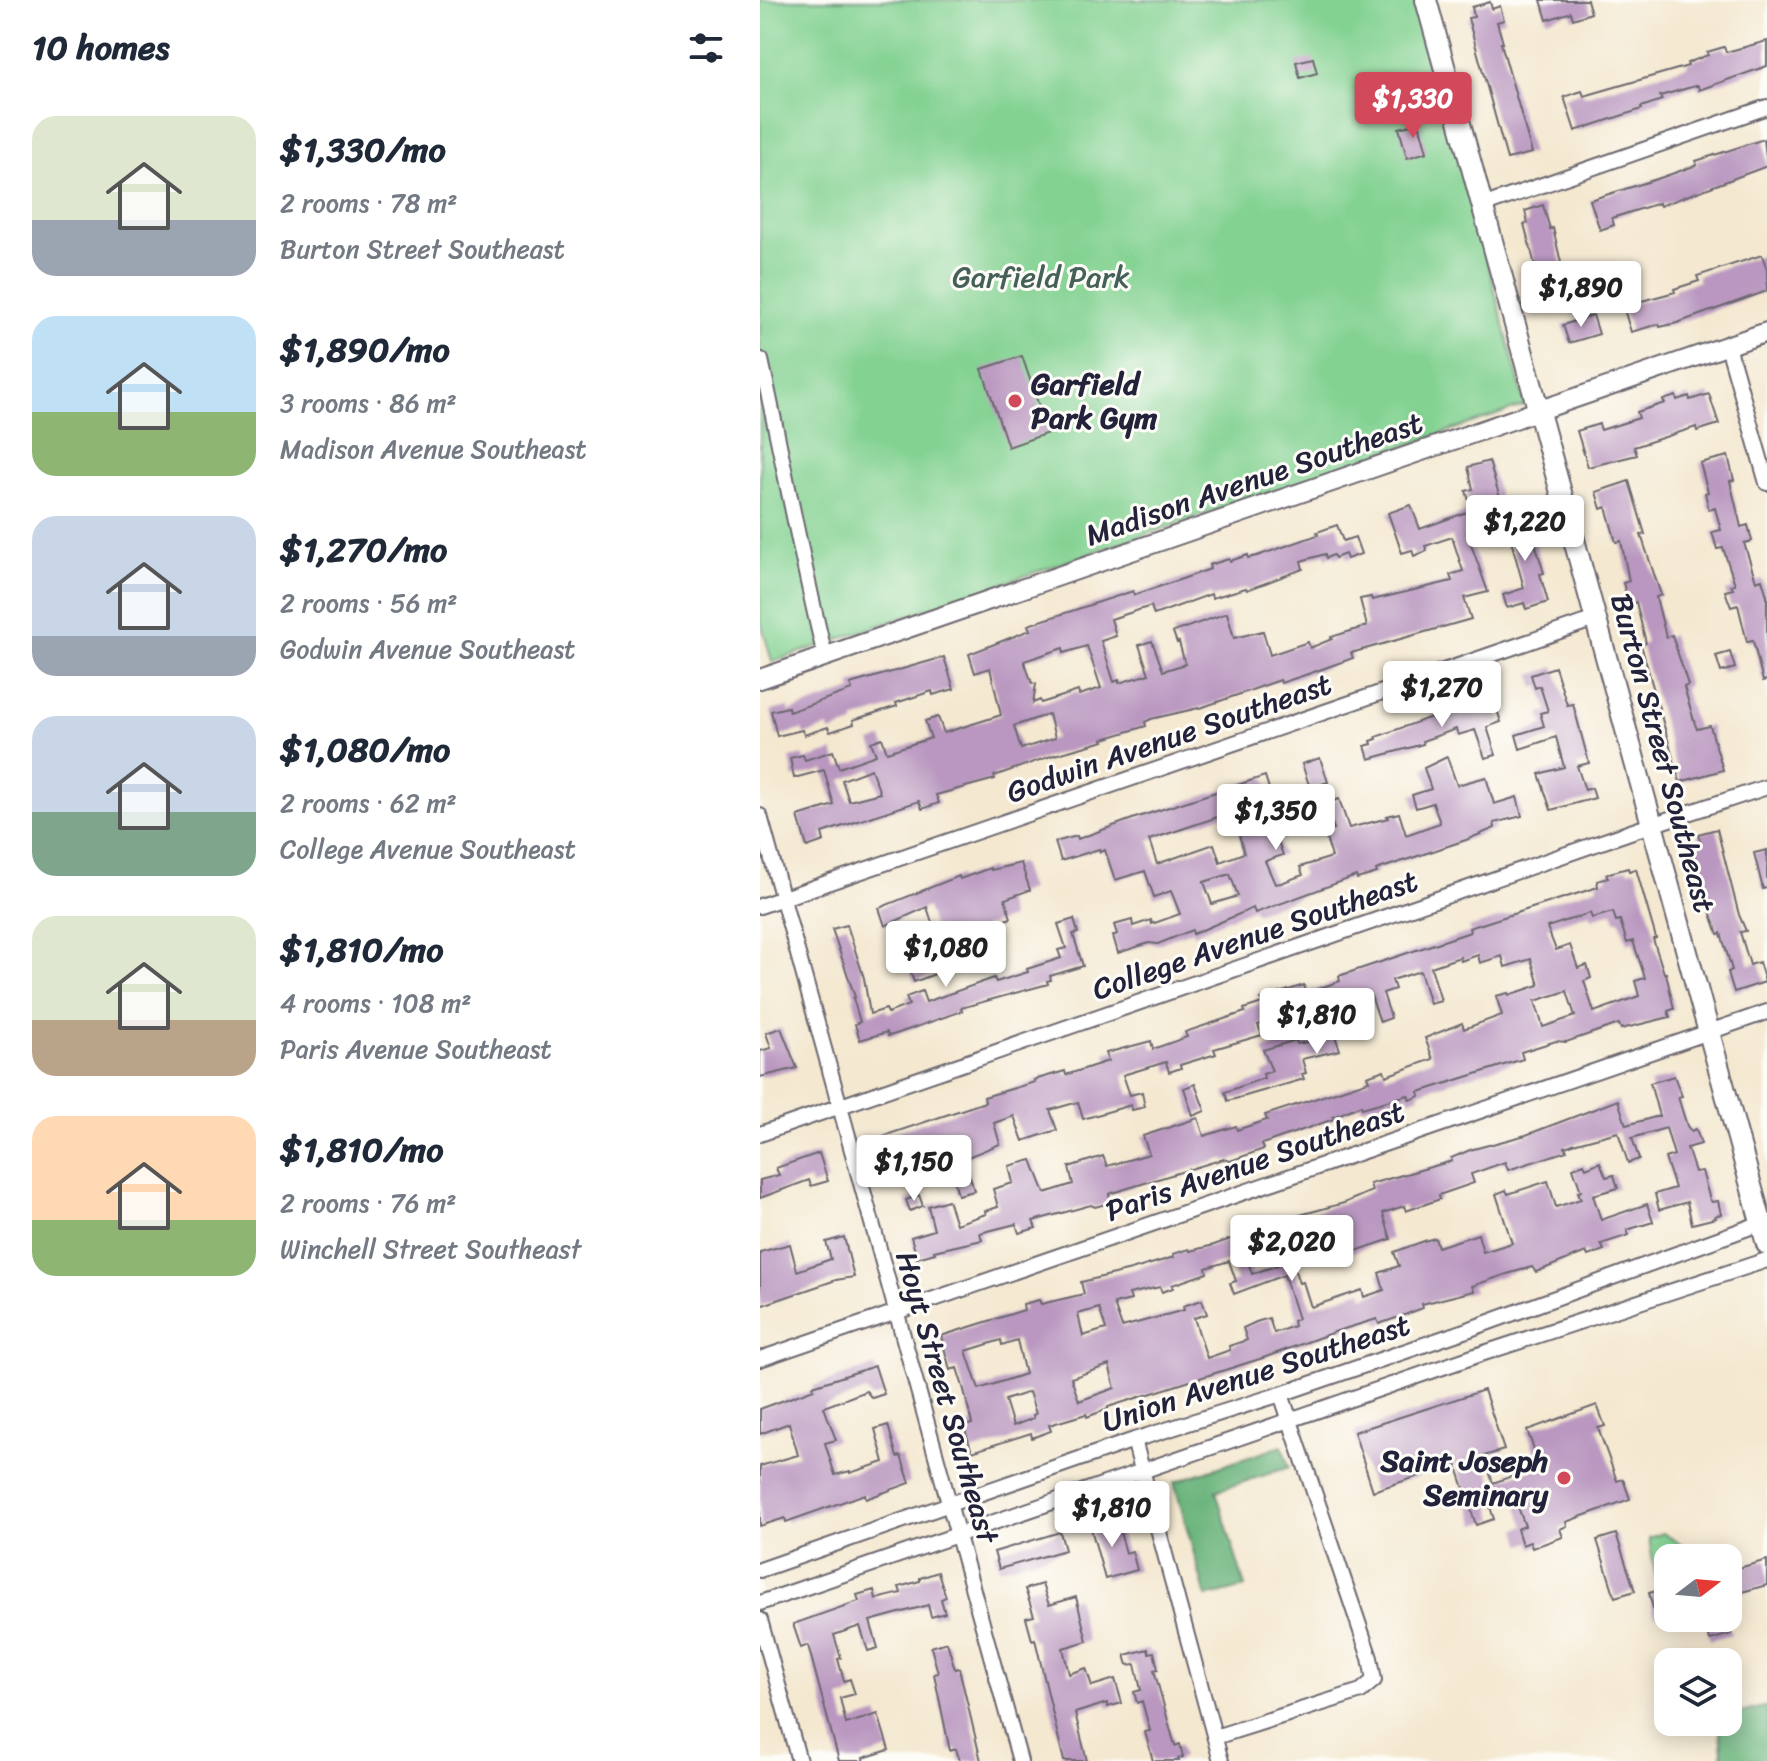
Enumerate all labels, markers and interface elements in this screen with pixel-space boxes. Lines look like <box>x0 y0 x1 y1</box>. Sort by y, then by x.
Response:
text: 10 homes <box>32 18 170 78</box>
icon: filters <box>684 26 728 70</box>
pin: $1,330 <box>1348 72 1478 140</box>
text: $1,330 <box>1373 75 1453 121</box>
text: $1,330/mo <box>280 120 446 180</box>
icon: home <box>96 148 192 244</box>
text: 2 rooms · 78 m² <box>280 180 457 226</box>
text: Burton Street Southeast <box>280 226 565 272</box>
park label: Garfield Park <box>952 250 1130 304</box>
pin: $1,890 <box>1516 261 1646 329</box>
text: $1,890 <box>1539 264 1623 310</box>
text: $1,890/mo <box>280 320 450 380</box>
icon: home <box>96 348 192 444</box>
place label: Garfield Park Gym <box>1031 357 1157 445</box>
text: 3 rooms · 86 m² <box>280 380 457 426</box>
marker: Garfield Park Gym <box>1006 392 1024 410</box>
street label: Madison Avenue Southeast <box>1078 396 1430 562</box>
text: Madison Avenue Southeast <box>280 426 587 472</box>
pin: $1,220 <box>1460 495 1590 563</box>
text: $1,220 <box>1484 498 1566 544</box>
text: $1,270/mo <box>280 520 447 580</box>
icon: home <box>96 548 192 644</box>
text: 2 rooms · 56 m² <box>280 580 458 626</box>
street label: Burton Street Southeast <box>1594 587 1732 919</box>
text: Godwin Avenue Southeast <box>280 626 575 672</box>
street label: Godwin Avenue Southeast <box>999 657 1339 819</box>
pin: $1,270 <box>1377 661 1507 729</box>
text: $1,270 <box>1401 664 1483 710</box>
text: $1,080/mo <box>280 720 450 780</box>
icon: home <box>96 748 192 844</box>
text: 2 rooms · 62 m² <box>280 780 457 826</box>
pin: $1,350 <box>1211 784 1341 852</box>
text: $1,350 <box>1235 787 1317 833</box>
text: College Avenue Southeast <box>280 826 576 872</box>
street label: College Avenue Southeast <box>1085 854 1425 1016</box>
text: $1,810/mo <box>280 920 443 980</box>
pin: $1,080 <box>881 921 1011 989</box>
text: $1,080 <box>904 924 988 970</box>
icon: home <box>96 948 192 1044</box>
text: 4 rooms · 108 m² <box>280 980 471 1026</box>
pin: $1,810 <box>1252 988 1382 1056</box>
text: $1,810 <box>1278 991 1356 1037</box>
text: Paris Avenue Southeast <box>280 1026 552 1072</box>
street label: Paris Avenue Southeast <box>1098 1084 1412 1238</box>
text: $1,810/mo <box>280 1120 443 1180</box>
pin: $1,150 <box>849 1135 979 1203</box>
text: $1,150 <box>874 1138 954 1184</box>
icon: home <box>96 1148 192 1244</box>
text: 2 rooms · 76 m² <box>280 1180 457 1226</box>
pin: $2,020 <box>1227 1215 1357 1283</box>
text: $2,020 <box>1248 1218 1336 1264</box>
text: Winchell Street Southeast <box>280 1226 581 1272</box>
street label: Hoyt Street Southeast <box>879 1244 1015 1551</box>
street label: Union Avenue Southeast <box>1095 1298 1417 1448</box>
place label: Saint Joseph Seminary <box>1380 1434 1549 1522</box>
marker: Saint Joseph Seminary <box>1555 1469 1573 1487</box>
pin: $1,810 <box>1047 1481 1177 1549</box>
text: $1,810 <box>1073 1484 1151 1530</box>
north arrow <box>1654 1544 1742 1632</box>
map controls <box>1654 1544 1742 1736</box>
button: layers <box>1654 1648 1742 1736</box>

